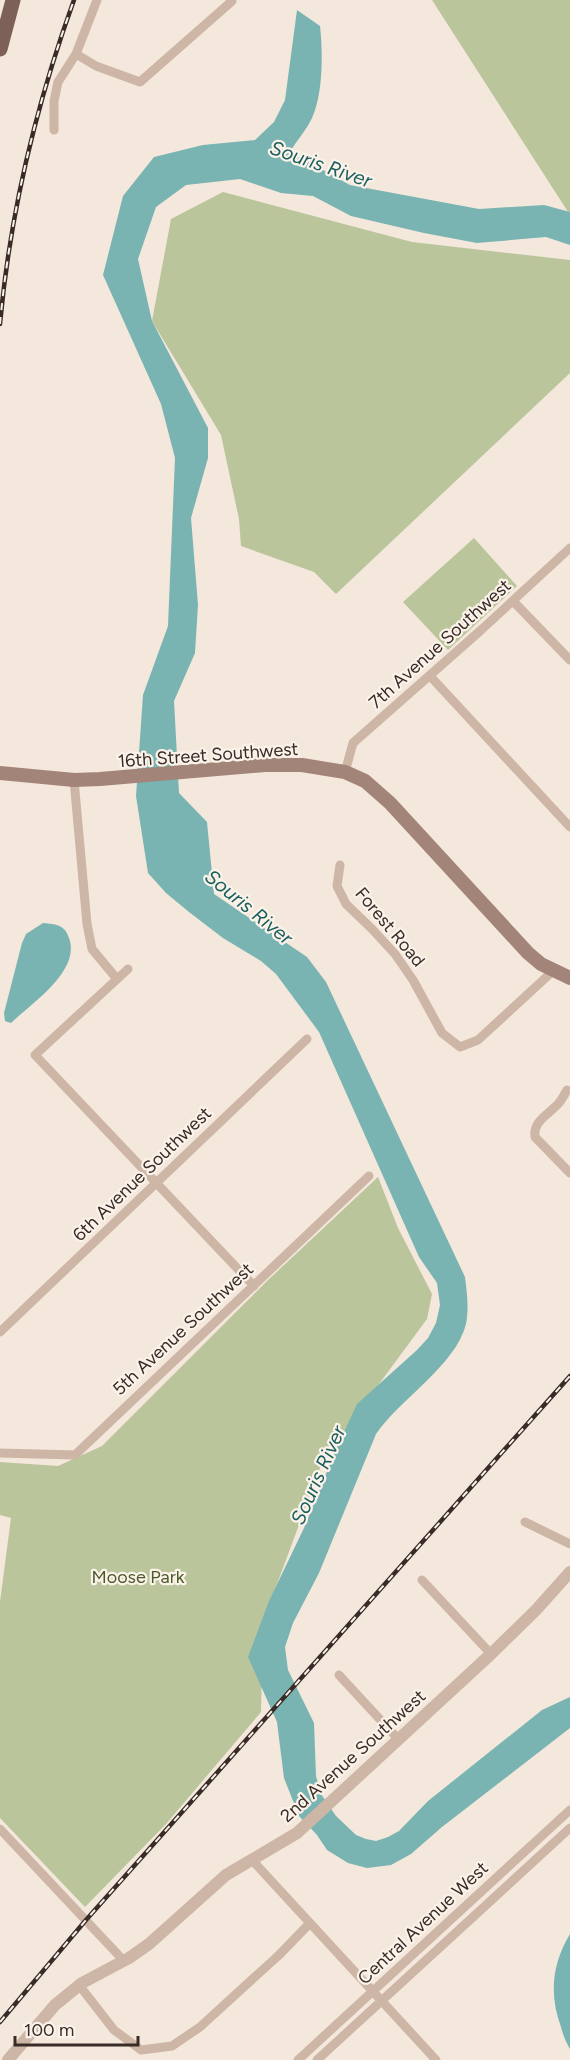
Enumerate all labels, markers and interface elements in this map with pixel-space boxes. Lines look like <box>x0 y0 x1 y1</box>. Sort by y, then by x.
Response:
water label: Souris River <box>267 135 376 193</box>
street label: 7th Avenue Southwest <box>364 574 516 714</box>
street label: 16th Street Southwest <box>117 738 299 772</box>
water label: Souris River <box>200 864 299 950</box>
street label: Forest Road <box>350 883 430 971</box>
street label: 6th Avenue Southwest <box>68 1102 216 1246</box>
street label: 5th Avenue Southwest <box>108 1258 258 1400</box>
water label: Souris River <box>285 1421 351 1528</box>
park label: Moose Park <box>91 1566 185 1588</box>
street label: 2nd Avenue Southwest <box>276 1685 430 1827</box>
street label: Central Avenue West <box>353 1857 493 1989</box>
scale bar <box>15 2009 138 2047</box>
text: 100 m <box>24 2019 74 2041</box>

